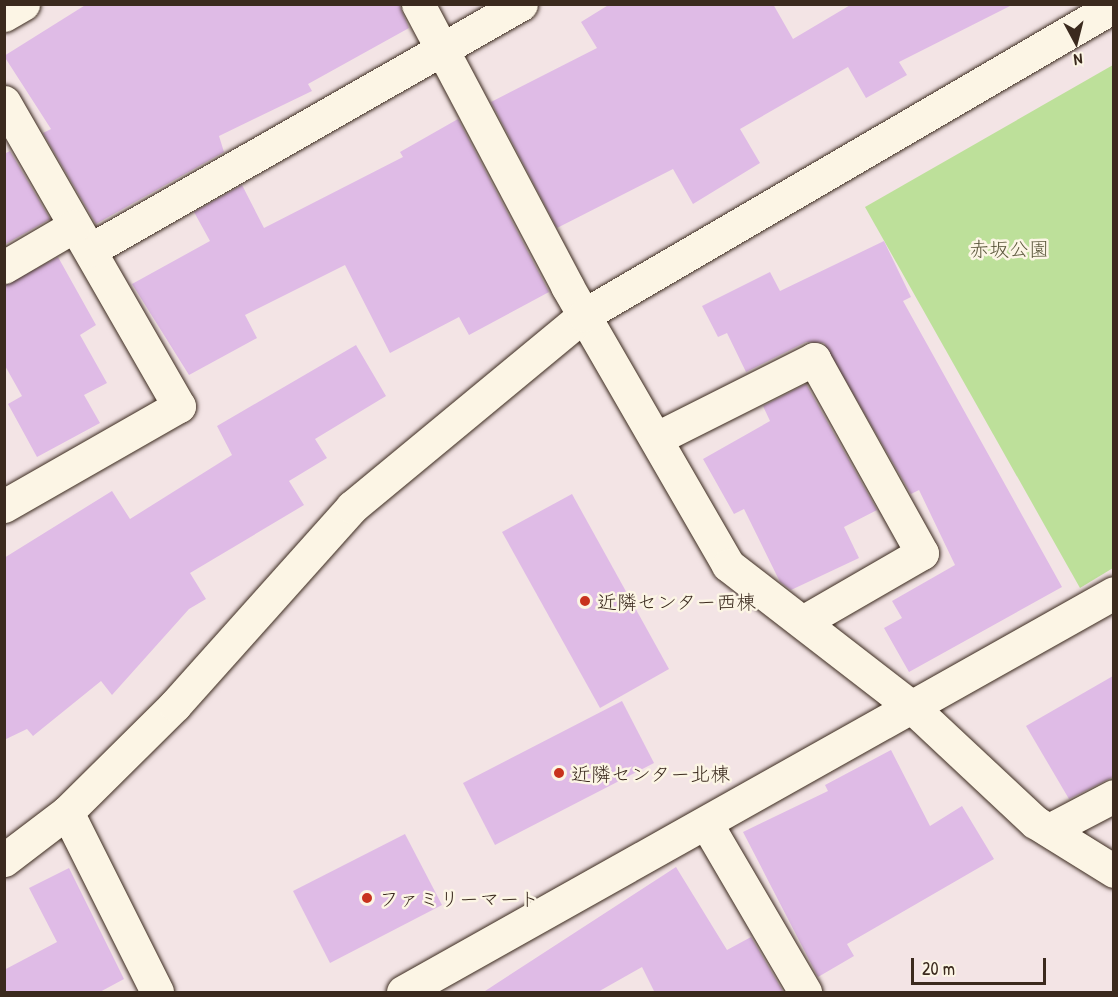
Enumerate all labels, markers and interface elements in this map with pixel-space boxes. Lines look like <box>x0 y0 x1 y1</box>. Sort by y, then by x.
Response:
north arrow <box>1046 12 1106 72</box>
text: N <box>1073 48 1084 71</box>
park label: 赤坂公園 <box>969 236 1049 260</box>
place label: 近隣センター西棟 <box>597 589 757 613</box>
marker: 近隣センター西棟 <box>578 594 592 608</box>
place label: 近隣センター北棟 <box>571 761 731 785</box>
marker: 近隣センター北棟 <box>552 766 566 780</box>
place label: ファミリーマート <box>379 886 539 910</box>
marker: ファミリーマート <box>360 891 374 905</box>
scale bar <box>914 946 1049 984</box>
text: 20 m <box>922 956 955 981</box>

